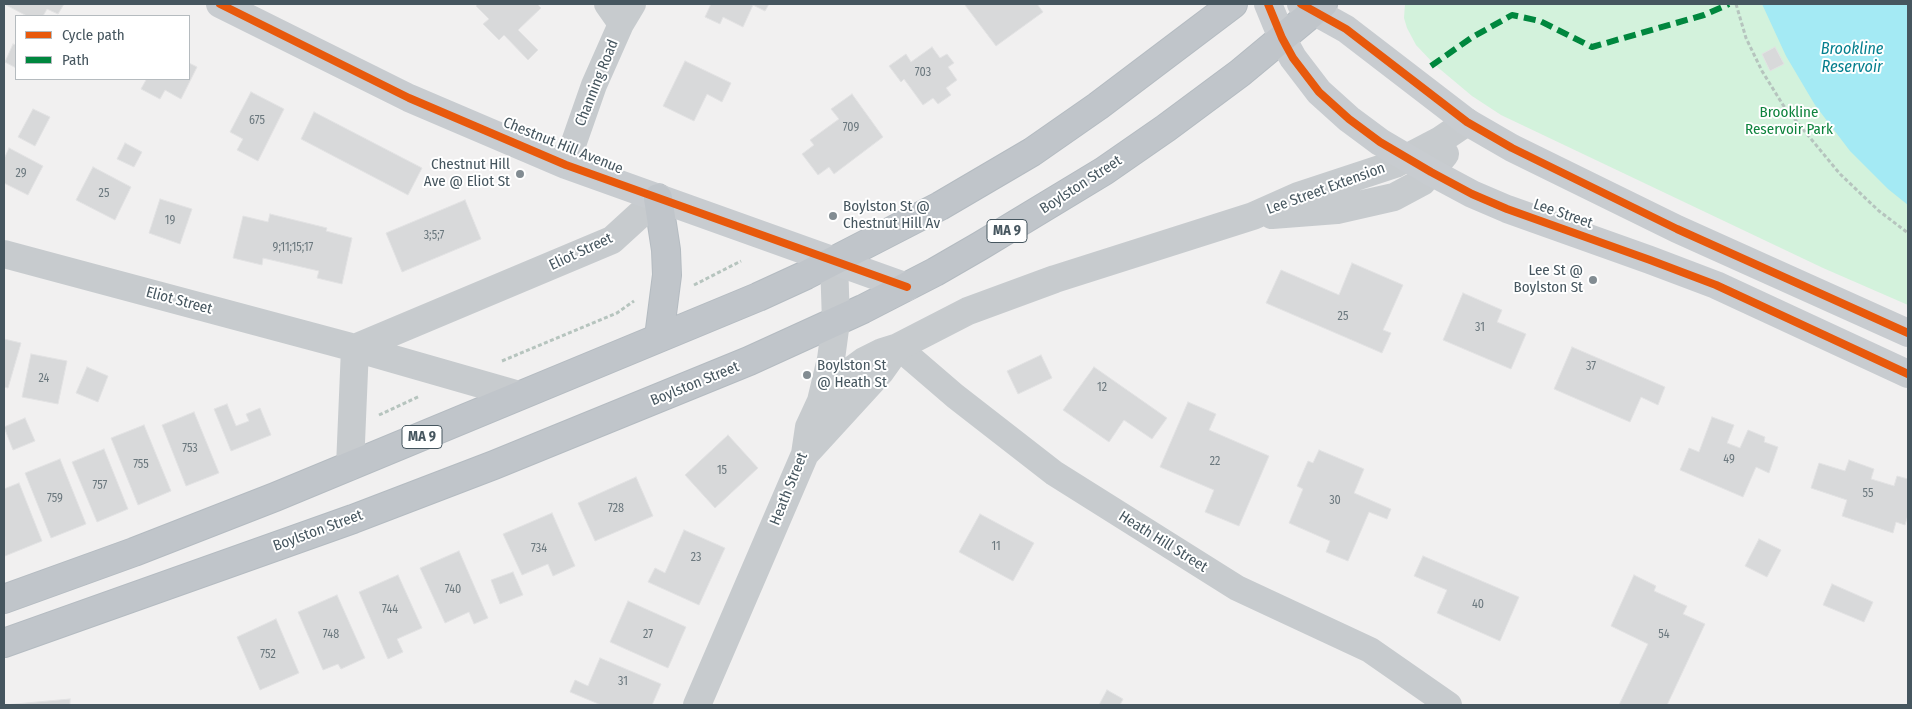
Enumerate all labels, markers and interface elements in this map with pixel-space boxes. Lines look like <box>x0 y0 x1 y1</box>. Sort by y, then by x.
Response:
legend <box>15 15 190 80</box>
text: Cycle path <box>62 26 125 44</box>
street label: Channing Road <box>571 37 623 129</box>
water label: Brookline Reservoir <box>1821 40 1883 78</box>
text: Path <box>62 51 89 69</box>
house number: 703 <box>915 66 931 80</box>
park label: Brookline Reservoir Park <box>1745 104 1833 139</box>
house number: 675 <box>249 114 265 128</box>
street label: Chestnut Hill Avenue <box>500 114 626 178</box>
house number: 709 <box>843 121 859 135</box>
street label: Boylston Street <box>1037 152 1125 218</box>
place label: Chestnut Hill Ave @ Eliot St <box>424 156 510 191</box>
street label: Lee Street Extension <box>1264 159 1388 219</box>
house number: 29 <box>15 167 27 181</box>
marker: Chestnut Hill Ave @ Eliot St <box>514 168 526 180</box>
house number: 25 <box>99 187 109 201</box>
street label: Lee Street <box>1531 195 1595 233</box>
place label: Boylston St @ Chestnut Hill Av <box>843 198 940 233</box>
marker: Boylston St @ Chestnut Hill Av <box>827 210 839 222</box>
house number: 19 <box>165 214 175 228</box>
road number: MA 9 <box>987 220 1027 242</box>
house number: 3;5;7 <box>424 229 444 243</box>
street label: Eliot Street <box>546 230 616 274</box>
house number: 9;11;15;17 <box>273 241 313 255</box>
place label: Lee St @ Boylston St <box>1514 262 1583 297</box>
marker: Lee St @ Boylston St <box>1587 274 1599 286</box>
street label: Eliot Street <box>144 284 214 318</box>
house number: 25 <box>1338 310 1348 324</box>
house number: 31 <box>1475 321 1485 335</box>
place label: Boylston St @ Heath St <box>817 357 887 392</box>
street label: Boylston Street <box>648 358 742 410</box>
house number: 37 <box>1586 360 1596 374</box>
marker: Boylston St @ Heath St <box>801 369 813 381</box>
house number: 24 <box>39 372 49 386</box>
house number: 12 <box>1097 381 1107 395</box>
road number: MA 9 <box>402 426 442 448</box>
house number: 753 <box>182 442 198 456</box>
street label: Heath Street <box>766 450 812 528</box>
house number: 49 <box>1723 453 1735 467</box>
house number: 22 <box>1210 455 1220 469</box>
house number: 755 <box>133 458 149 472</box>
house number: 15 <box>717 464 727 478</box>
house number: 757 <box>93 479 107 493</box>
house number: 55 <box>1863 487 1873 501</box>
house number: 759 <box>47 492 63 506</box>
house number: 30 <box>1329 494 1341 508</box>
house number: 728 <box>608 502 624 516</box>
street label: Boylston Street <box>271 506 365 556</box>
street label: Heath Hill Street <box>1115 508 1211 576</box>
house number: 11 <box>991 540 1001 554</box>
house number: 734 <box>531 542 547 556</box>
house number: 23 <box>691 551 701 565</box>
house number: 740 <box>445 583 461 597</box>
house number: 40 <box>1472 598 1484 612</box>
house number: 744 <box>382 603 398 617</box>
house number: 748 <box>323 628 339 642</box>
house number: 27 <box>643 628 653 642</box>
house number: 54 <box>1658 628 1670 642</box>
house number: 752 <box>260 648 276 662</box>
house number: 31 <box>618 675 628 689</box>

